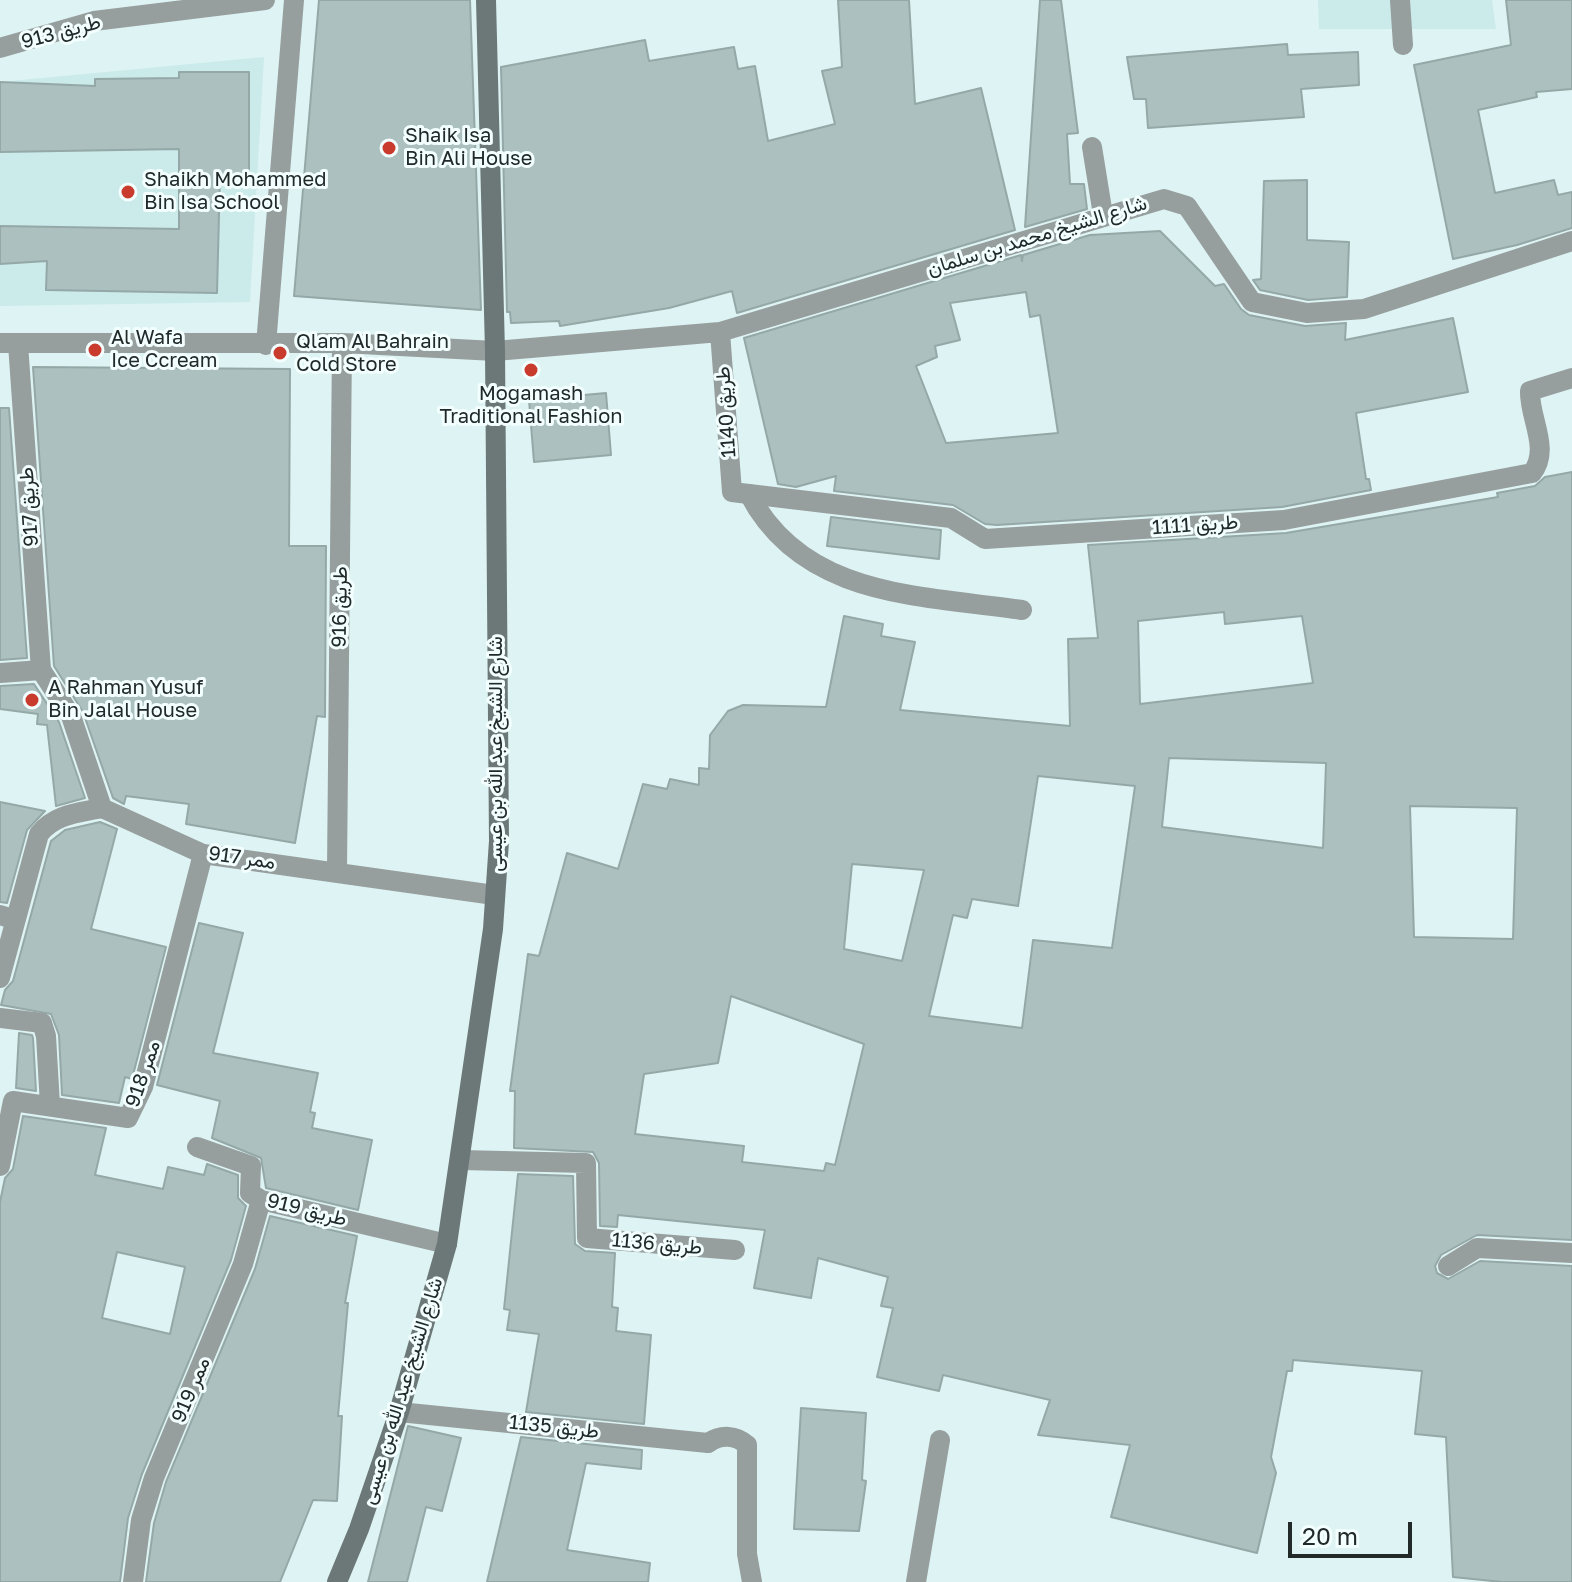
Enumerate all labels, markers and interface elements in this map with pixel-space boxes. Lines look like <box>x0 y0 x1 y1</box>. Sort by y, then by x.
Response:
street label: طريق 913 <box>19 10 103 54</box>
place label: Shaik Isa Bin Ali House <box>405 124 532 171</box>
marker: Shaik Isa Bin Ali House <box>380 139 398 157</box>
place label: Shaikh Mohammed Bin Isa School <box>144 168 326 215</box>
marker: Shaikh Mohammed Bin Isa School <box>119 183 137 201</box>
street label: شارع الشيخ محمد بن سلمان <box>924 191 1150 281</box>
place label: Al Wafa Ice Ccream <box>111 326 217 373</box>
place label: Qlam Al Bahrain Cold Store <box>296 330 449 377</box>
marker: Al Wafa Ice Ccream <box>86 341 104 359</box>
marker: Qlam Al Bahrain Cold Store <box>271 344 289 362</box>
marker: Mogamash Traditional Fashion <box>522 361 540 379</box>
street label: طريق 1140 <box>711 366 741 458</box>
place label: Mogamash Traditional Fashion <box>440 382 622 429</box>
street label: طريق 917 <box>14 466 44 548</box>
street label: طريق 1111 <box>1151 510 1239 540</box>
street label: طريق 916 <box>327 566 353 648</box>
street label: شارع الشيخ عبد الله بن عيسى <box>484 636 508 872</box>
place label: A Rahman Yusuf Bin Jalal House <box>48 676 203 723</box>
marker: A Rahman Yusuf Bin Jalal House <box>23 691 41 709</box>
street label: ممر 917 <box>207 841 277 875</box>
street label: ممر 918 <box>120 1038 166 1110</box>
street label: طريق 919 <box>265 1189 349 1231</box>
street label: طريق 1136 <box>611 1228 703 1260</box>
street label: شارع الشيخ عبد الله بن عيسى <box>356 1275 448 1507</box>
street label: ممر 919 <box>167 1354 215 1426</box>
street label: طريق 1135 <box>508 1410 600 1444</box>
scale bar <box>1292 1506 1416 1556</box>
text: 20 m <box>1302 1521 1358 1550</box>

